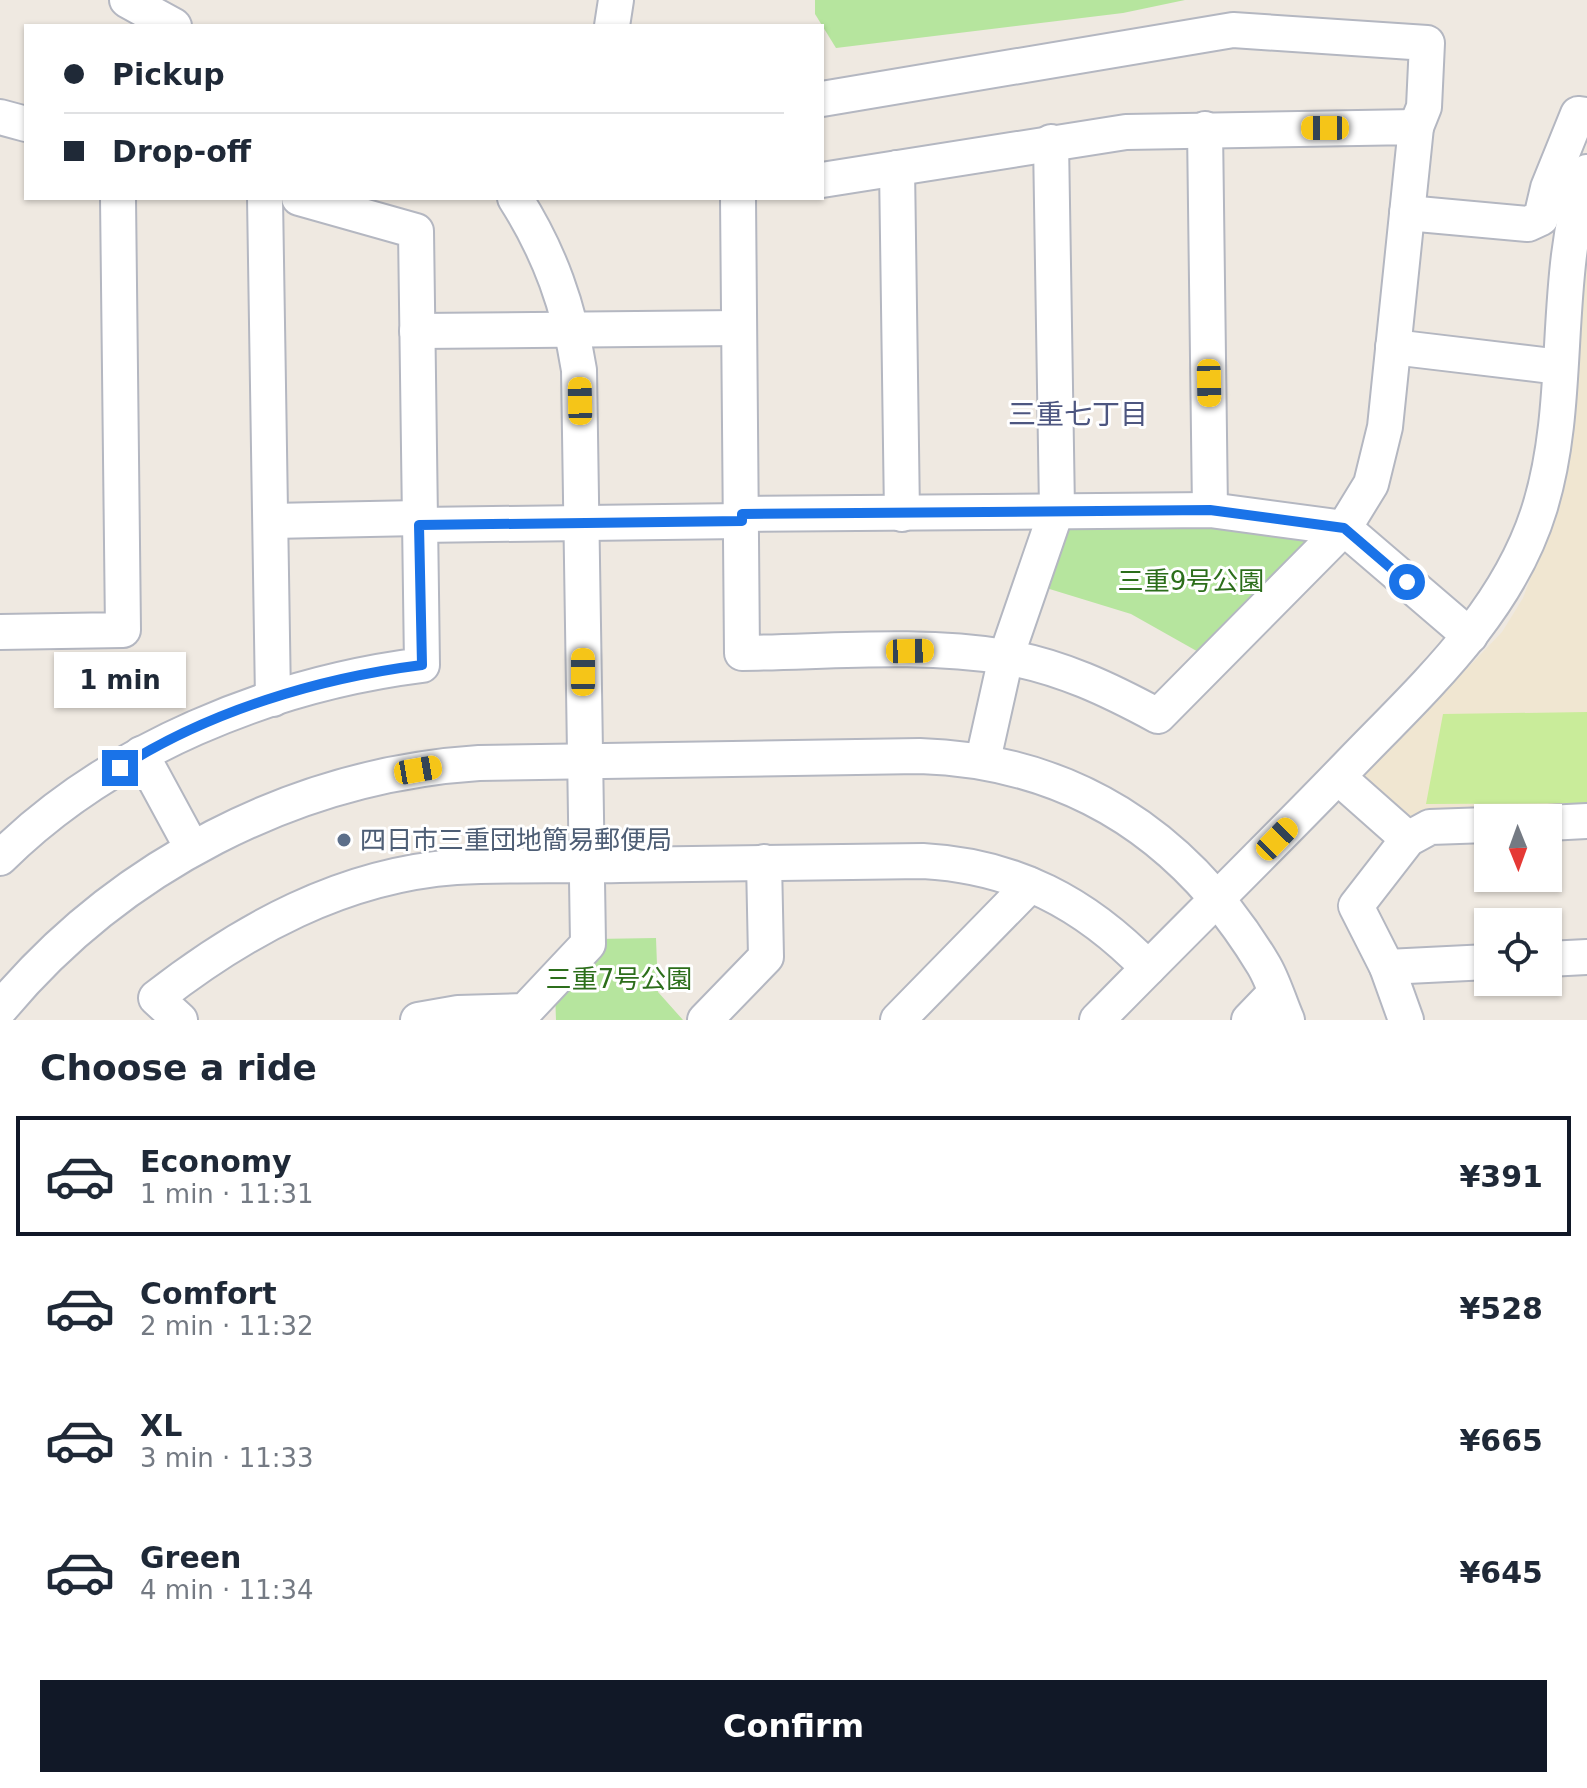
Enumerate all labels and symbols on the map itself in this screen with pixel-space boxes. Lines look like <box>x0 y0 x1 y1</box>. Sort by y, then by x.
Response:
car <box>1301 116 1349 140</box>
car <box>1197 359 1221 407</box>
car <box>568 377 592 425</box>
district label: 三重七丁目 <box>1008 398 1148 431</box>
route start <box>1389 564 1425 600</box>
park label: 三重9号公園 <box>1118 566 1264 596</box>
car <box>886 639 934 663</box>
car <box>571 648 595 696</box>
callout: 1 min <box>54 652 186 708</box>
route end <box>102 750 138 786</box>
car <box>392 754 444 786</box>
north arrow <box>1474 804 1562 892</box>
car <box>1252 813 1302 865</box>
place label: 四日市三重団地簡易郵便局 <box>360 825 672 855</box>
marker: 四日市三重団地簡易郵便局 <box>335 831 353 849</box>
park label: 三重7号公園 <box>546 964 692 994</box>

